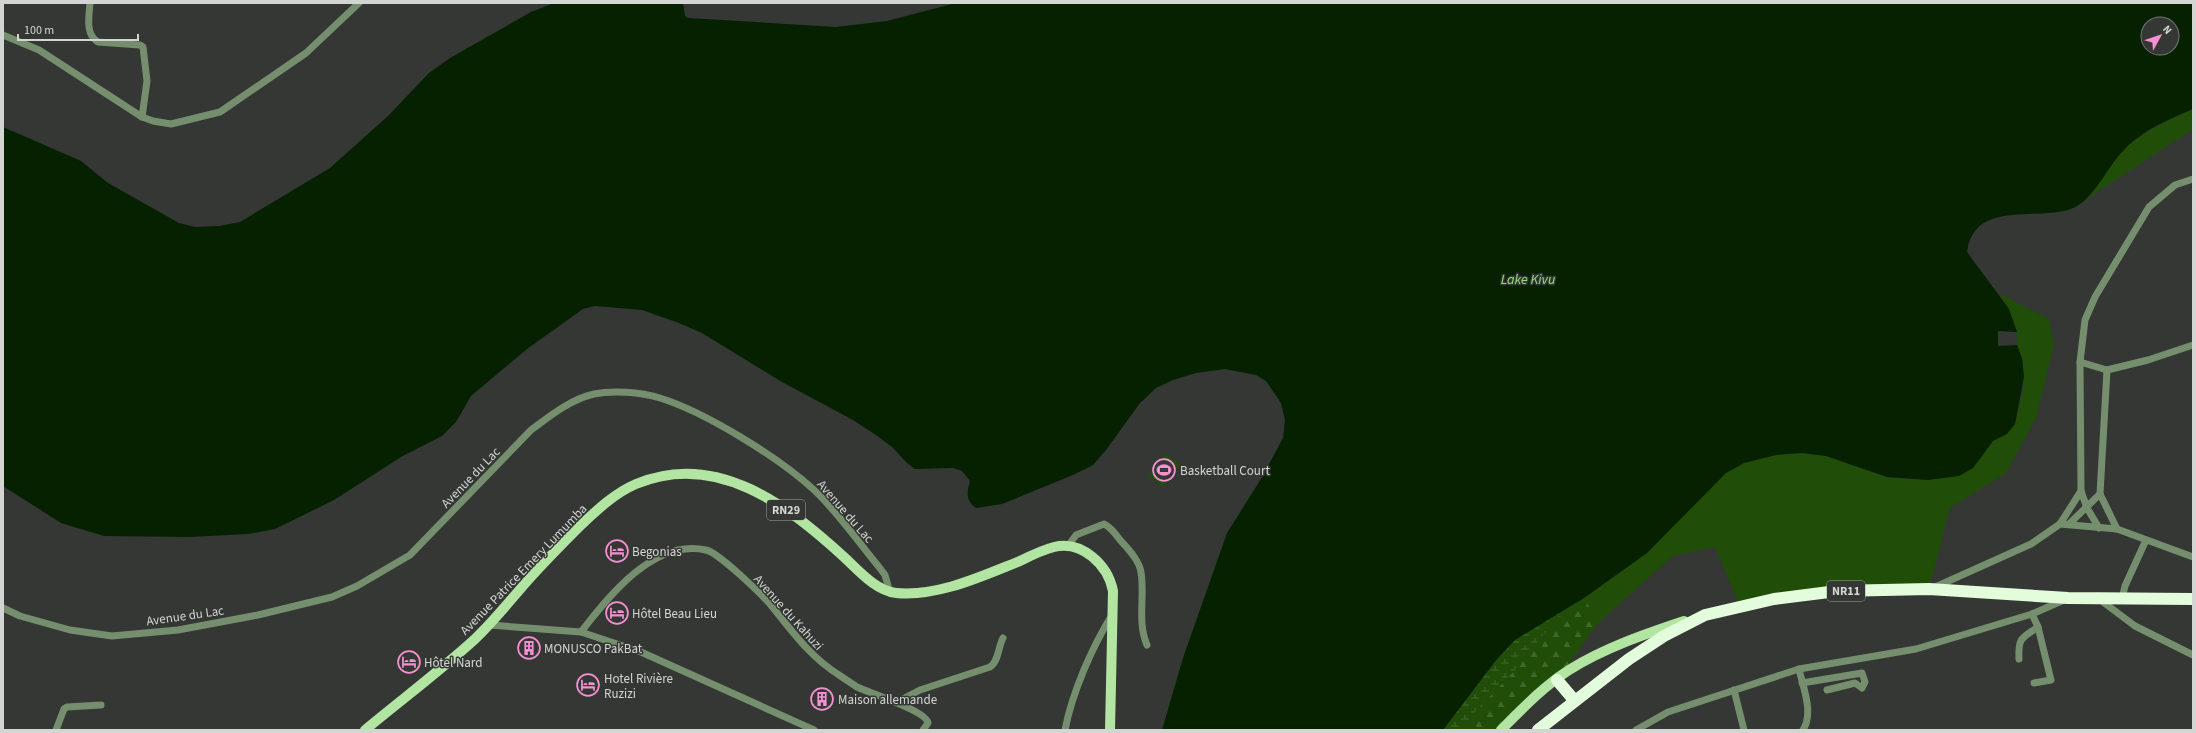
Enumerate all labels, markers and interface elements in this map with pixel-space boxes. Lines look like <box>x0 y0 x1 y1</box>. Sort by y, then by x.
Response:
scale bar <box>18 16 138 42</box>
north arrow <box>2140 16 2180 56</box>
text: 100 m <box>24 22 54 39</box>
text: N <box>2159 22 2175 38</box>
water label: Lake Kivu <box>1501 270 1555 290</box>
street label: Avenue du Lac <box>437 443 504 512</box>
sports icon: Basketball Court <box>1151 457 1177 483</box>
place label: Basketball Court <box>1180 462 1270 480</box>
street label: Avenue du Lac <box>813 476 878 547</box>
street label: Avenue Patrice Emery Lumumba <box>456 500 591 639</box>
road number: RN29 <box>767 500 805 520</box>
hotel icon: Begonias <box>604 538 630 564</box>
place label: Begonias <box>632 543 682 561</box>
street label: Avenue du Kahuzi <box>749 571 827 655</box>
road number: NR11 <box>1827 581 1865 601</box>
hotel icon: Hôtel Beau Lieu <box>604 600 630 626</box>
street label: Avenue du Lac <box>145 602 225 630</box>
place label: Hôtel Beau Lieu <box>632 605 717 623</box>
building icon: MONUSCO PakBat <box>516 635 542 661</box>
place label: MONUSCO PakBat <box>544 640 643 658</box>
hotel icon: Hôtel Nard <box>396 649 422 675</box>
place label: Hôtel Nard <box>424 654 482 672</box>
place label: Hotel Rivière Ruzizi <box>604 670 673 703</box>
hotel icon: Hotel Rivière Ruzizi <box>575 672 601 698</box>
building icon: Maison allemande <box>809 686 835 712</box>
place label: Maison allemande <box>838 691 937 709</box>

